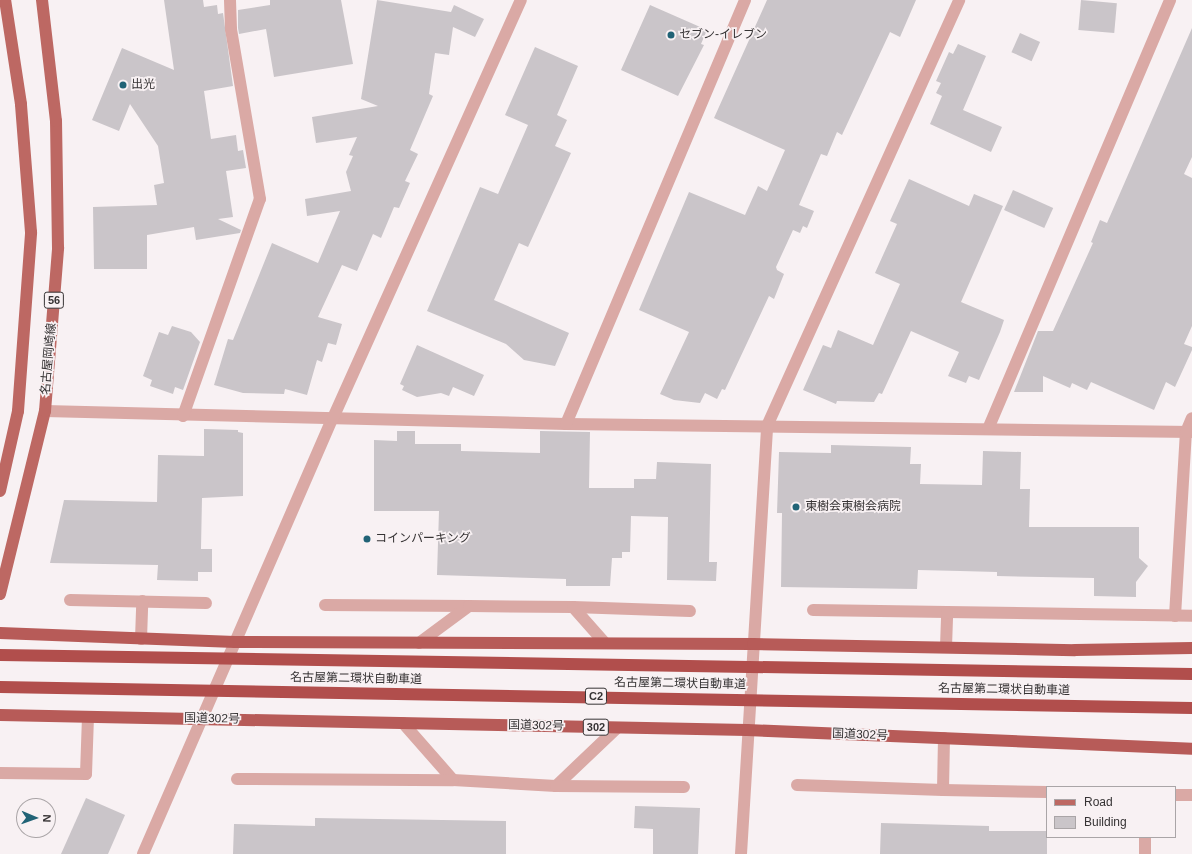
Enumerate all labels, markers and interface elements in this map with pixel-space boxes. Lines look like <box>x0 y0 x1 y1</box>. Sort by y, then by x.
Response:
place label: セブン-イレブン <box>679 28 767 42</box>
marker: セブン-イレブン <box>666 30 676 40</box>
place label: 出光 <box>131 78 155 92</box>
marker: 出光 <box>118 80 128 90</box>
road number: 56 <box>43 291 65 309</box>
street label: 名古屋岡崎線 <box>39 323 59 395</box>
place label: 東樹会東樹会病院 <box>805 500 901 514</box>
marker: 東樹会東樹会病院 <box>790 501 802 513</box>
place label: コインパーキング <box>375 532 471 546</box>
marker: コインパーキング <box>362 534 372 544</box>
street label: 名古屋第二環状自動車道 <box>290 671 422 687</box>
street label: 名古屋第二環状自動車道 <box>614 676 746 692</box>
street label: 名古屋第二環状自動車道 <box>938 682 1070 698</box>
road number: C2 <box>584 687 608 705</box>
street label: 国道302号 <box>184 711 240 727</box>
street label: 国道302号 <box>508 718 564 734</box>
road number: 302 <box>582 718 610 736</box>
street label: 国道302号 <box>832 727 888 743</box>
legend <box>1046 786 1176 838</box>
text: Road <box>1084 795 1113 809</box>
north arrow <box>16 798 56 838</box>
text: N <box>41 814 53 823</box>
text: Building <box>1084 815 1127 829</box>

